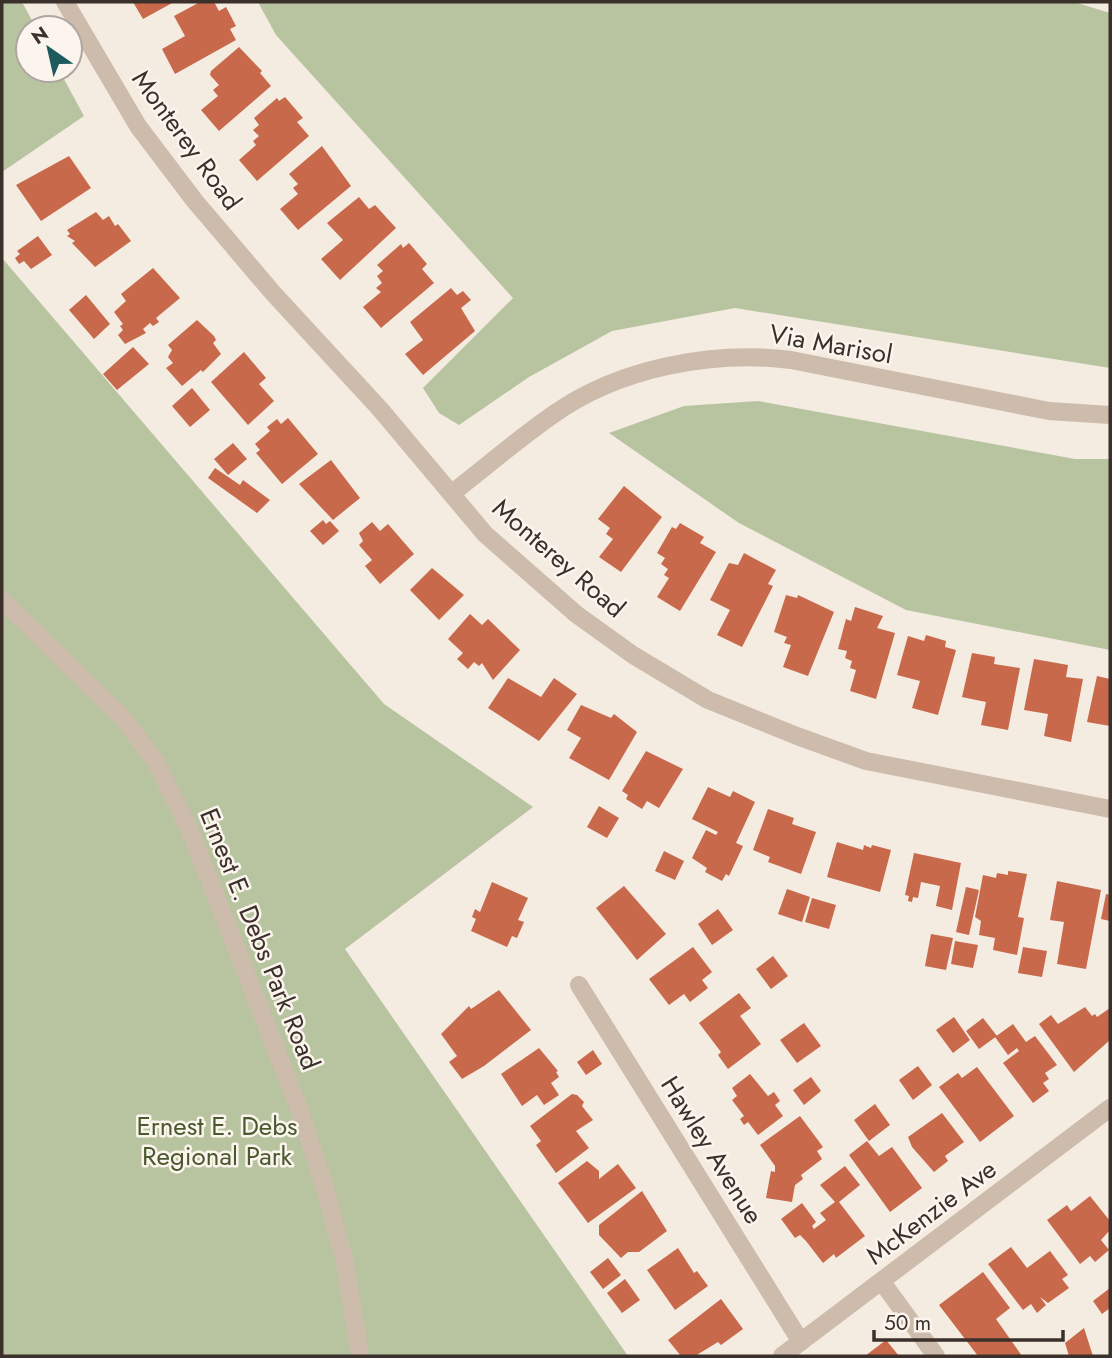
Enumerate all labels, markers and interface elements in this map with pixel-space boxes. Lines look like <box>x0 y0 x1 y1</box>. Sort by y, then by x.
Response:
north arrow <box>14 14 84 84</box>
text: N <box>26 20 54 51</box>
street label: Monterey Road <box>123 62 251 218</box>
street label: Via Marisol <box>767 315 895 373</box>
street label: Monterey Road <box>484 489 634 627</box>
street label: Ernest E. Debs Park Road <box>190 803 330 1075</box>
street label: Hawley Avenue <box>651 1069 773 1231</box>
park label: Ernest E. Debs Regional Park <box>136 1107 298 1175</box>
street label: McKenzie Ave <box>858 1150 1004 1274</box>
scale bar <box>874 1298 1063 1342</box>
text: 50 m <box>884 1308 931 1338</box>

